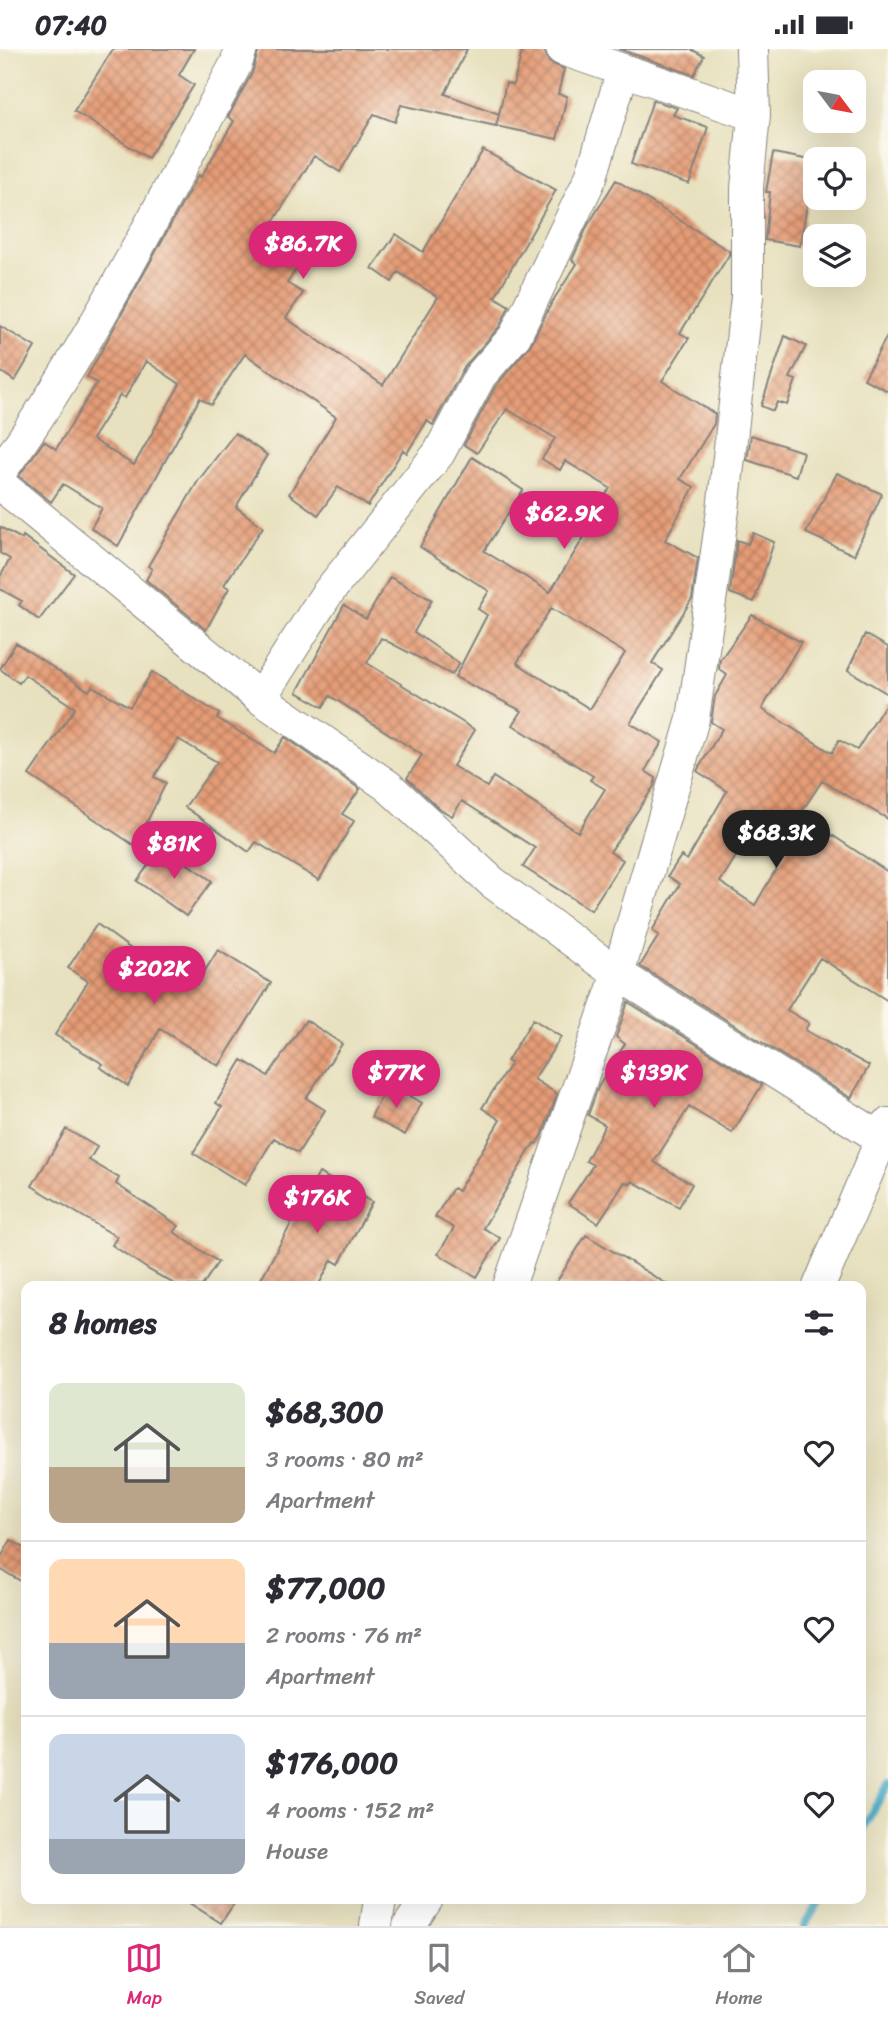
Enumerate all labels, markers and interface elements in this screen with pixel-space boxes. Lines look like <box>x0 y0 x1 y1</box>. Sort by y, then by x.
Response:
text: 07:40 <box>35 2 107 48</box>
north arrow <box>803 70 866 133</box>
map controls <box>803 70 866 287</box>
button: locate <box>803 147 866 210</box>
pin: $86.7K <box>246 222 360 281</box>
text: $86.7K <box>265 223 341 264</box>
button: layers <box>803 224 866 287</box>
pin: $62.9K <box>507 491 621 551</box>
text: $62.9K <box>526 493 602 534</box>
pin: $68.3K <box>719 811 833 870</box>
text: $68.3K <box>738 812 814 853</box>
pin: $81K <box>133 821 215 881</box>
text: $81K <box>147 823 201 864</box>
pin: $202K <box>105 947 203 1006</box>
text: $202K <box>119 948 189 989</box>
pin: $77K <box>355 1051 437 1110</box>
pin: $139K <box>605 1051 703 1110</box>
text: $77K <box>368 1052 424 1093</box>
text: $139K <box>621 1052 687 1093</box>
pin: $176K <box>268 1175 366 1235</box>
text: $176K <box>284 1177 350 1218</box>
text: 8 homes <box>49 1296 157 1350</box>
icon: filters <box>800 1304 838 1342</box>
text: $68,300 <box>266 1385 384 1439</box>
icon: home <box>105 1411 189 1495</box>
icon: heart <box>800 1434 838 1472</box>
text: 3 rooms · 80 m² <box>266 1439 424 1480</box>
text: Apartment <box>266 1480 375 1521</box>
text: $77,000 <box>266 1561 385 1615</box>
icon: home <box>105 1587 189 1671</box>
icon: heart <box>800 1610 838 1648</box>
text: 2 rooms · 76 m² <box>266 1615 422 1656</box>
text: Apartment <box>266 1656 375 1697</box>
text: $176,000 <box>266 1736 398 1790</box>
icon: home <box>105 1762 189 1846</box>
icon: heart <box>800 1785 838 1823</box>
text: 4 rooms · 152 m² <box>266 1790 434 1831</box>
text: House <box>266 1831 328 1872</box>
tab: Map <box>125 1939 163 2014</box>
tab: Saved <box>414 1939 464 2014</box>
tab: Home <box>715 1939 763 2014</box>

